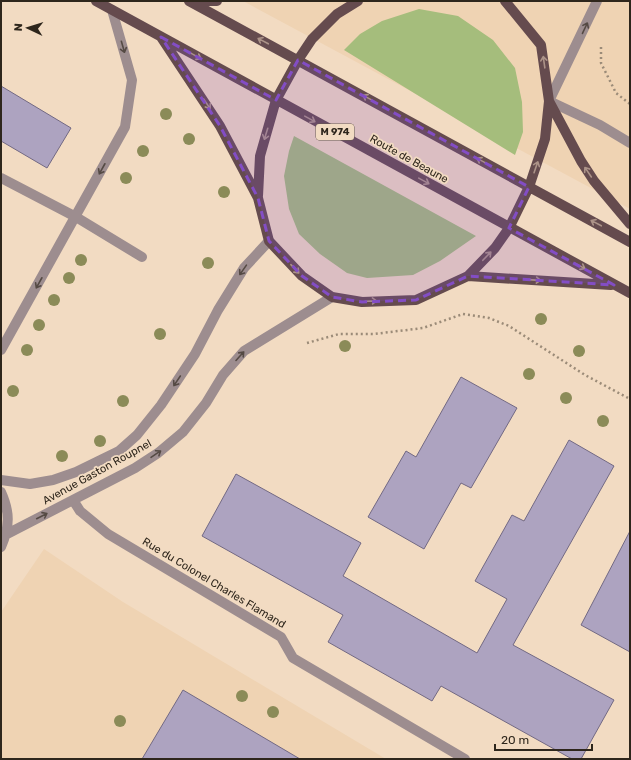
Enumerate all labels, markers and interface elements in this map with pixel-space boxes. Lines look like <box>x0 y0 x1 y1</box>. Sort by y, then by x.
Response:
north arrow <box>8 8 48 48</box>
one-way arrow <box>582 22 589 34</box>
text: N <box>12 23 25 32</box>
one-way arrow <box>258 37 270 45</box>
one-way arrow <box>120 41 127 54</box>
one-way arrow <box>190 53 202 60</box>
one-way arrow <box>540 56 548 69</box>
one-way arrow <box>362 94 374 102</box>
one-way arrow <box>203 99 211 110</box>
one-way arrow <box>304 115 316 123</box>
road number: M 974 <box>316 124 354 140</box>
one-way arrow <box>262 127 269 140</box>
street label: Route de Beaune <box>368 132 450 186</box>
one-way arrow <box>476 156 488 164</box>
one-way arrow <box>532 161 540 173</box>
one-way arrow <box>97 163 105 175</box>
one-way arrow <box>584 167 592 178</box>
one-way arrow <box>418 178 430 185</box>
one-way arrow <box>590 219 602 226</box>
one-way arrow <box>482 251 492 261</box>
one-way arrow <box>574 263 586 271</box>
one-way arrow <box>239 264 247 275</box>
one-way arrow <box>291 264 300 274</box>
one-way arrow <box>528 276 541 284</box>
one-way arrow <box>34 277 42 289</box>
one-way arrow <box>364 298 377 305</box>
one-way arrow <box>235 351 244 361</box>
one-way arrow <box>172 376 181 387</box>
street label: Avenue Gaston Roupnel <box>40 437 154 507</box>
one-way arrow <box>150 450 161 458</box>
one-way arrow <box>35 512 47 519</box>
street label: Rue du Colonel Charles Flamand <box>140 535 288 631</box>
scale bar <box>495 726 592 752</box>
text: 20 m <box>501 733 529 747</box>

